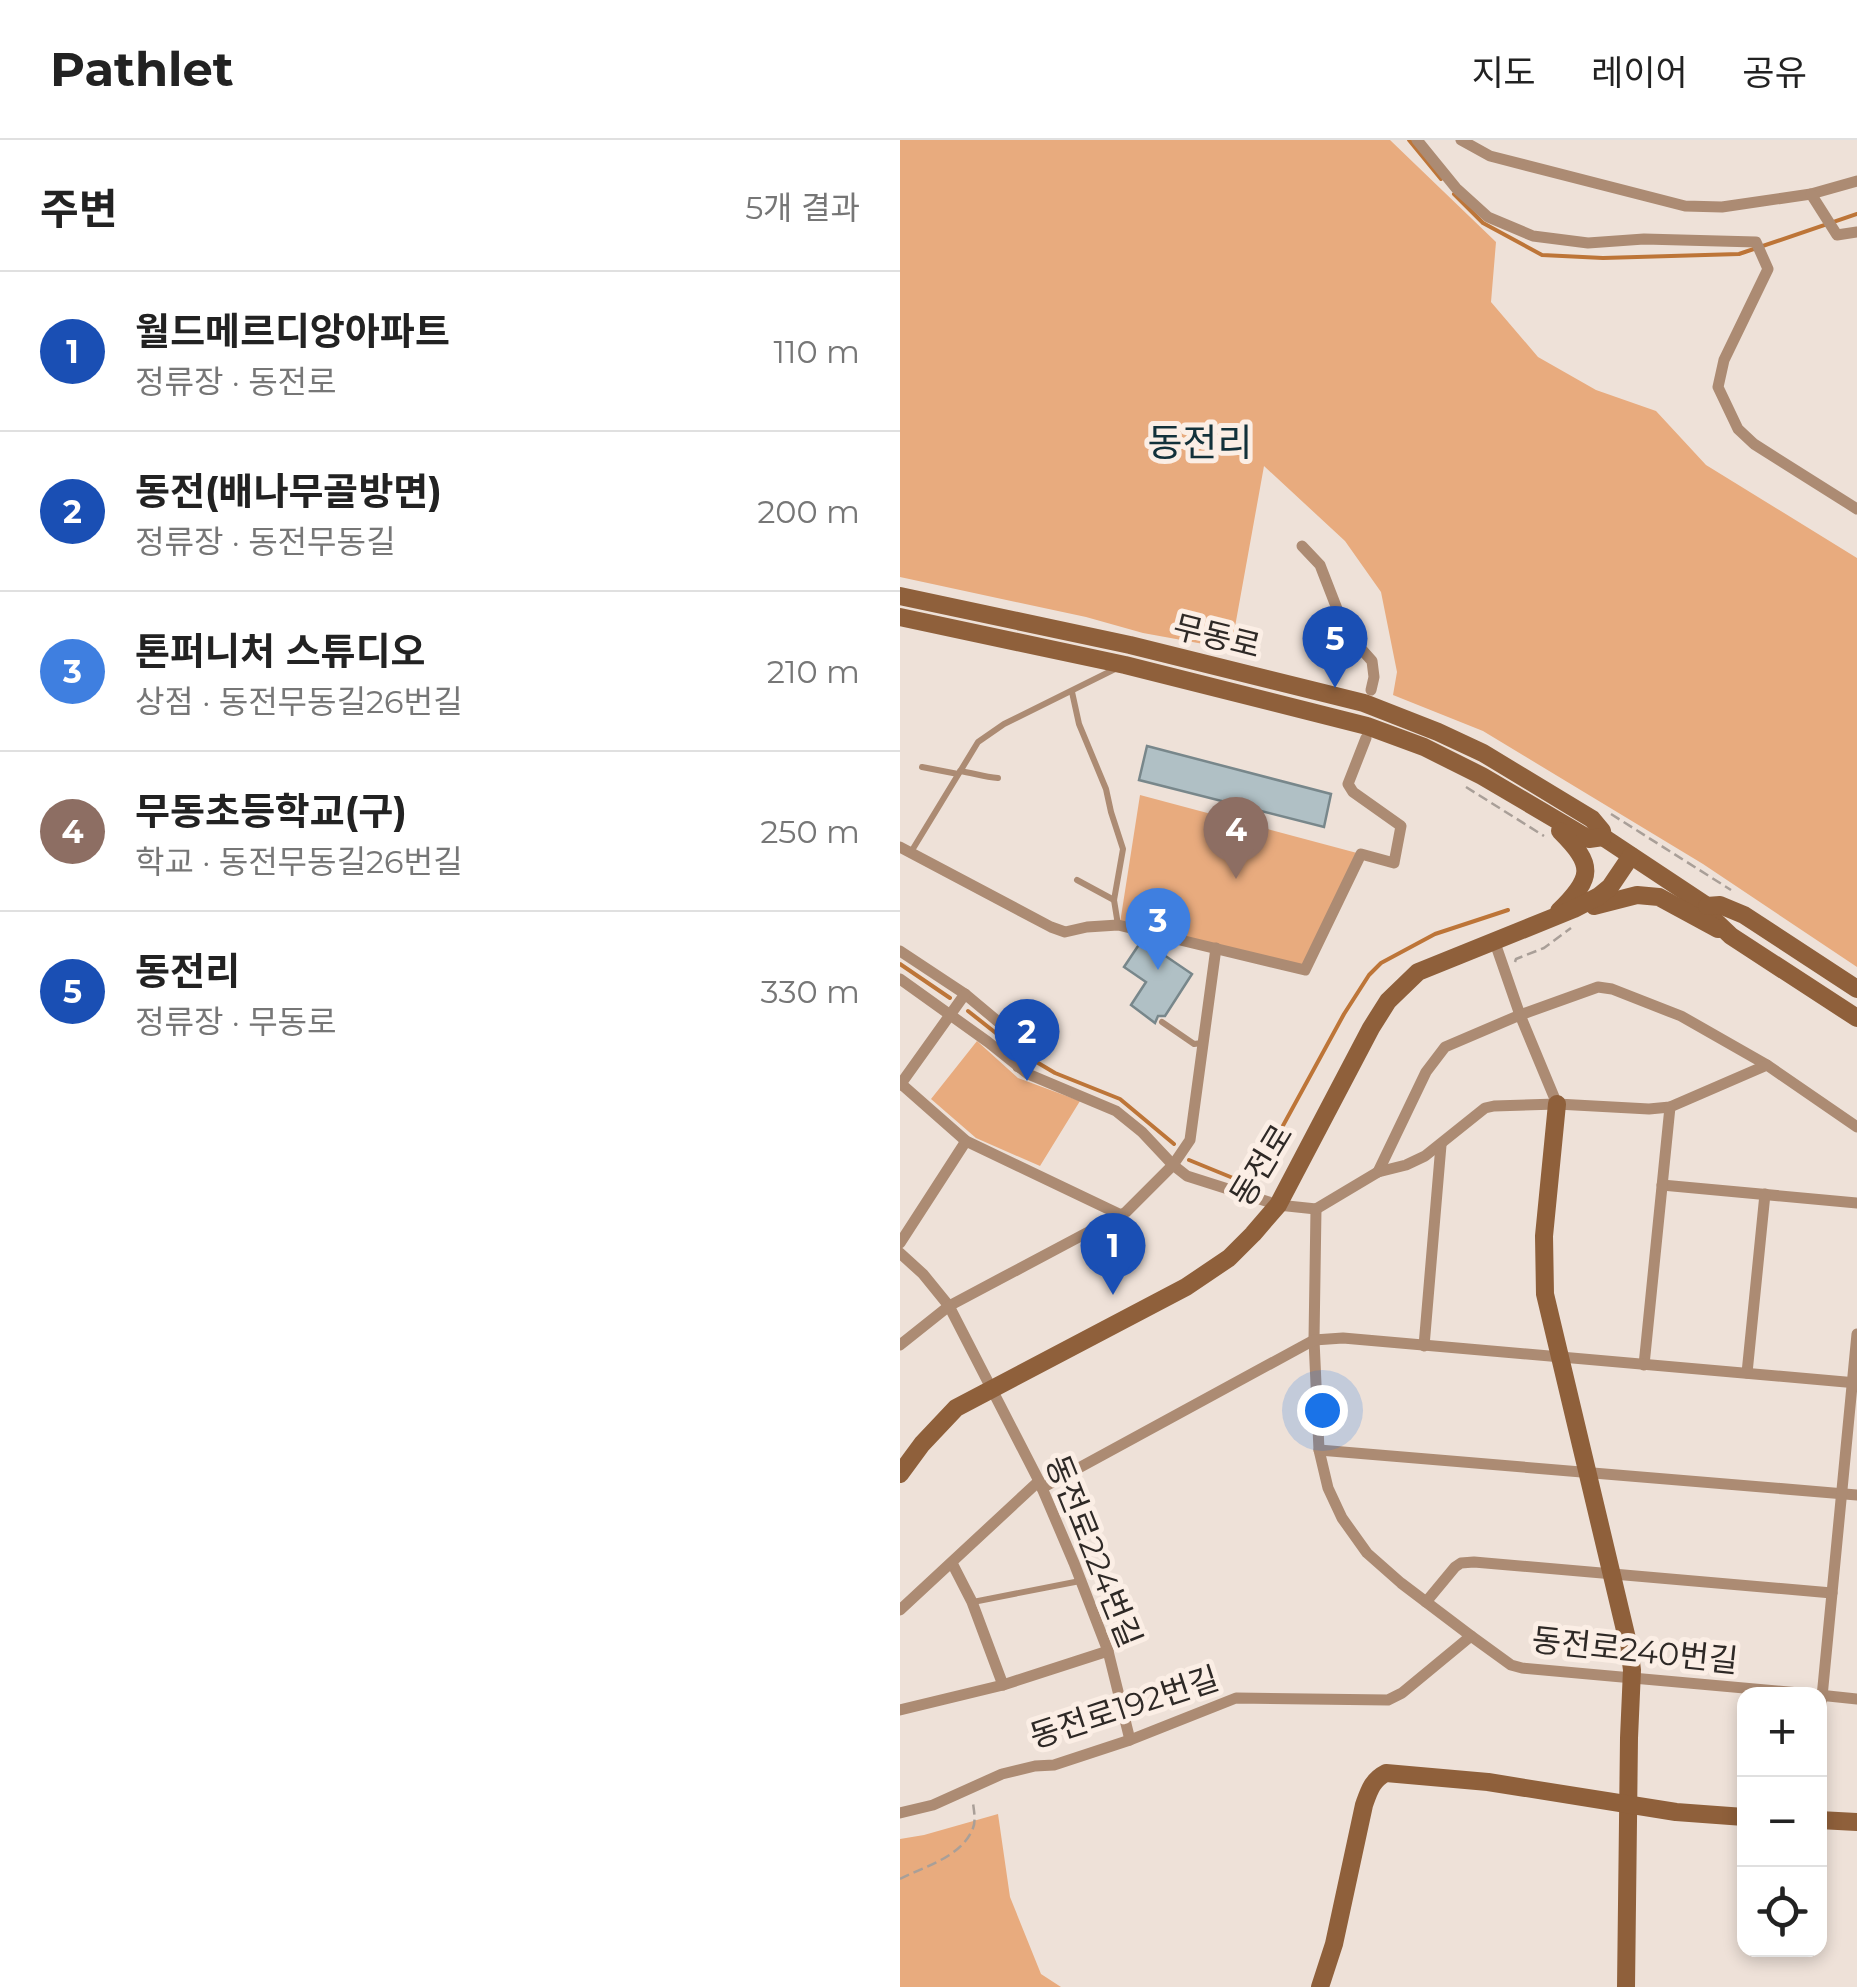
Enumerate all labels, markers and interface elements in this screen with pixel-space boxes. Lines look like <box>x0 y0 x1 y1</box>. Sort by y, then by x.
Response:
text: Pathlet <box>50 40 234 98</box>
text: 지도 <box>1472 51 1536 94</box>
text: 레이어 <box>1591 51 1688 94</box>
text: 공유 <box>1743 51 1807 94</box>
text: 주변 <box>40 183 117 235</box>
text: 5개 결과 <box>745 188 860 227</box>
text: 월드메르디앙아파트 <box>135 308 450 355</box>
text: 1 <box>66 332 79 371</box>
text: 110 m <box>773 332 860 371</box>
text: 정류장 · 동전로 <box>135 362 336 401</box>
district label: 동전리 <box>1148 419 1252 466</box>
text: 동전(배나무골방면) <box>135 468 442 515</box>
text: 2 <box>63 492 82 531</box>
text: 200 m <box>757 492 860 531</box>
text: 정류장 · 동전무동길 <box>135 522 395 561</box>
street label: 무동로 <box>1169 606 1265 666</box>
pin: 5 <box>1302 606 1368 688</box>
text: 톤퍼니처 스튜디오 <box>135 628 425 675</box>
text: 3 <box>63 652 82 691</box>
text: 210 m <box>767 652 860 691</box>
text: 상점 · 동전무동길26번길 <box>135 682 462 721</box>
text: 무동초등학교(구) <box>135 788 407 835</box>
pin: 4 <box>1204 796 1268 879</box>
text: 4 <box>61 812 84 851</box>
text: 250 m <box>760 812 860 851</box>
text: 학교 · 동전무동길26번길 <box>135 842 462 881</box>
pin: 3 <box>1126 888 1190 970</box>
text: 동전리 <box>135 948 240 995</box>
text: 5 <box>63 972 82 1011</box>
text: 330 m <box>761 972 860 1011</box>
pin: 2 <box>994 998 1060 1081</box>
text: 정류장 · 무동로 <box>135 1002 336 1041</box>
street label: 동전로 <box>1222 1117 1300 1213</box>
pin: 1 <box>1080 1212 1146 1295</box>
your location <box>1297 1385 1348 1436</box>
street label: 동전로224번길 <box>1038 1449 1150 1653</box>
street label: 동전로240번길 <box>1530 1620 1740 1680</box>
street label: 동전로192번길 <box>1025 1658 1223 1756</box>
map controls <box>1737 1687 1827 1957</box>
button: + <box>1737 1687 1827 1777</box>
button: − <box>1737 1777 1827 1867</box>
button: locate <box>1737 1867 1827 1957</box>

